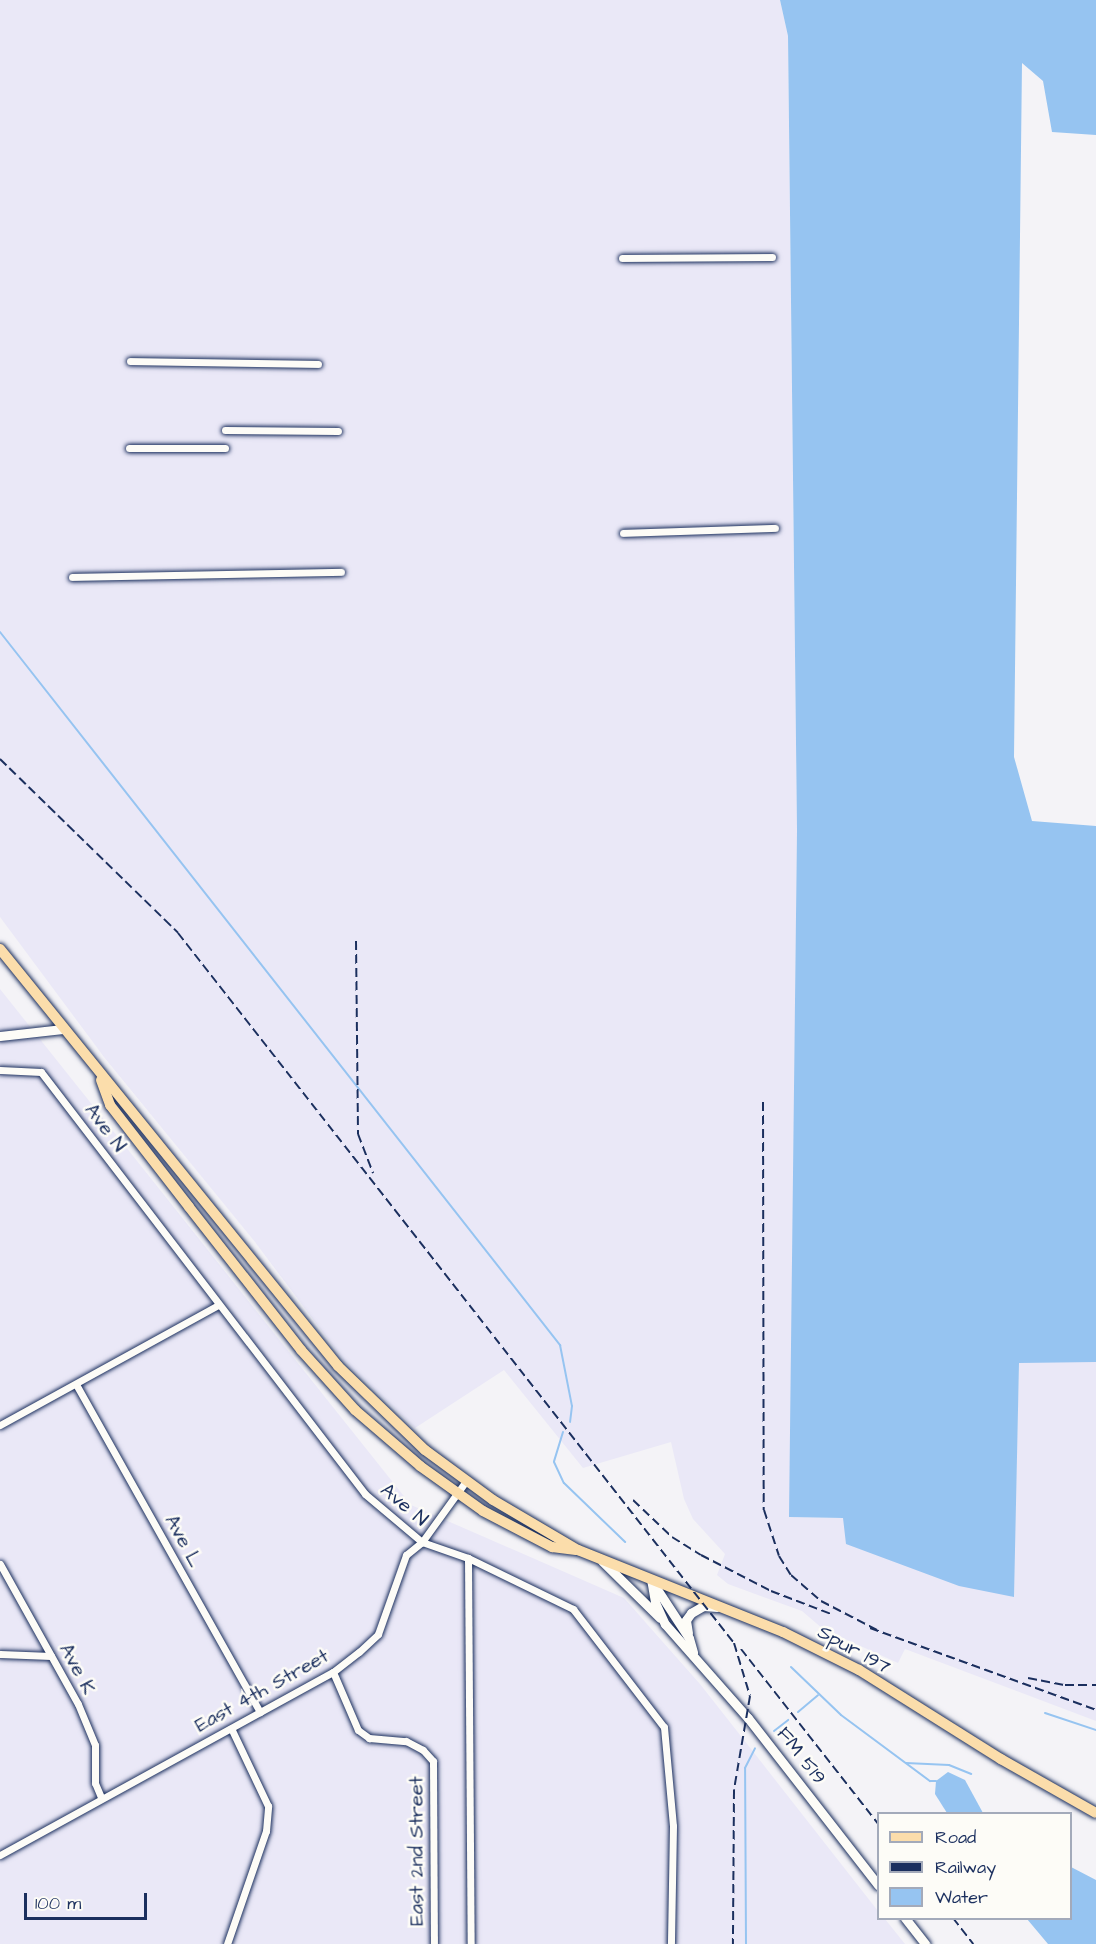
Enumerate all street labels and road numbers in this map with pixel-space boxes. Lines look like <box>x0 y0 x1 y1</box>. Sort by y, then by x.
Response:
street label: Ave N <box>79 1099 131 1157</box>
street label: Ave N <box>375 1478 433 1532</box>
street label: Ave L <box>159 1511 207 1571</box>
street label: Spur 197 <box>813 1620 895 1680</box>
street label: Ave K <box>53 1640 101 1698</box>
street label: East 4th Street <box>191 1644 333 1738</box>
street label: FM 519 <box>771 1722 831 1790</box>
street label: East 2nd Street <box>405 1776 429 1926</box>

